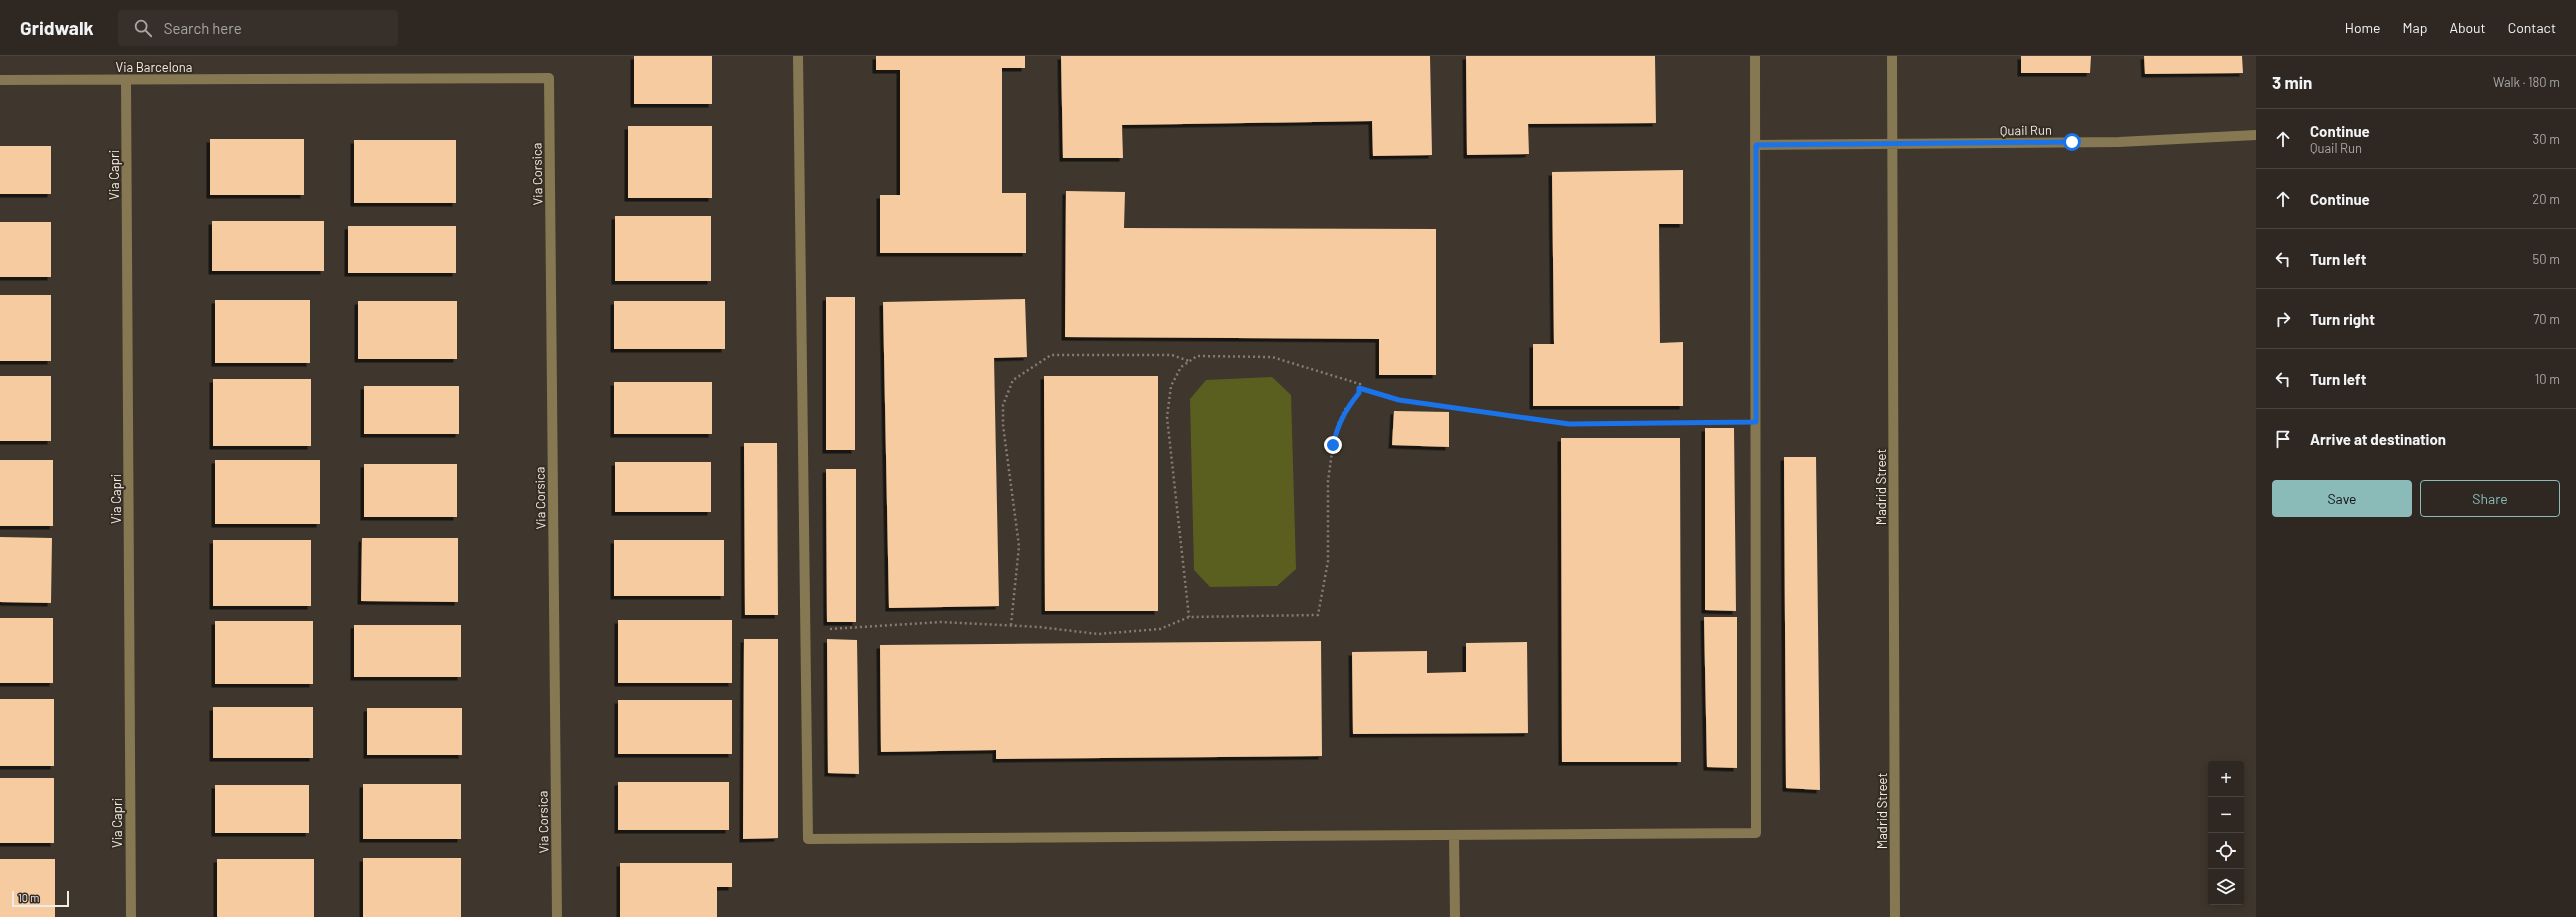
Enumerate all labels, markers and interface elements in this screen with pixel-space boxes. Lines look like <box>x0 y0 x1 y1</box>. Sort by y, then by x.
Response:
search box <box>118 10 398 46</box>
text: Gridwalk <box>20 16 94 39</box>
icon: search <box>132 17 154 39</box>
text: Search here <box>164 19 242 37</box>
text: Home <box>2345 19 2381 36</box>
text: Map <box>2403 19 2427 36</box>
text: About <box>2449 19 2486 36</box>
text: Contact <box>2508 19 2556 36</box>
street label: Via Barcelona <box>116 59 192 75</box>
text: 3 min <box>2272 72 2312 92</box>
text: Walk · 180 m <box>2493 74 2560 90</box>
street label: Quail Run <box>2000 122 2052 138</box>
text: Continue <box>2310 122 2370 140</box>
icon: ahead <box>2272 128 2294 150</box>
text: 30 m <box>2533 131 2560 147</box>
route start <box>2063 133 2081 151</box>
text: Quail Run <box>2310 140 2362 156</box>
street label: Via Corsica <box>528 142 546 206</box>
street label: Via Capri <box>106 150 122 200</box>
icon: ahead <box>2272 188 2294 210</box>
text: Continue <box>2310 190 2370 208</box>
text: 20 m <box>2532 191 2560 207</box>
icon: left <box>2272 248 2294 270</box>
text: Turn left <box>2310 250 2366 268</box>
text: 50 m <box>2533 251 2560 267</box>
icon: right <box>2272 308 2294 330</box>
text: Turn right <box>2310 310 2375 328</box>
text: 70 m <box>2533 311 2560 327</box>
icon: left <box>2272 368 2294 390</box>
text: Turn left <box>2310 370 2366 388</box>
text: 10 m <box>2535 371 2560 387</box>
icon: arrive <box>2272 428 2294 450</box>
text: Arrive at destination <box>2310 430 2446 448</box>
route end <box>1324 436 1342 454</box>
street label: Madrid Street <box>1873 449 1889 525</box>
street label: Via Corsica <box>531 466 549 530</box>
street label: Via Capri <box>108 474 124 524</box>
button: Save <box>2272 480 2412 517</box>
button: Share <box>2420 480 2560 517</box>
map controls <box>2208 761 2244 905</box>
button: + <box>2208 761 2244 797</box>
street label: Madrid Street <box>1874 773 1890 849</box>
street label: Via Corsica <box>534 790 552 854</box>
button: − <box>2208 797 2244 833</box>
street label: Via Capri <box>109 798 125 848</box>
button: locate <box>2208 833 2244 869</box>
button: layers <box>2208 869 2244 905</box>
scale bar <box>12 889 69 908</box>
text: 10 m <box>18 891 39 904</box>

